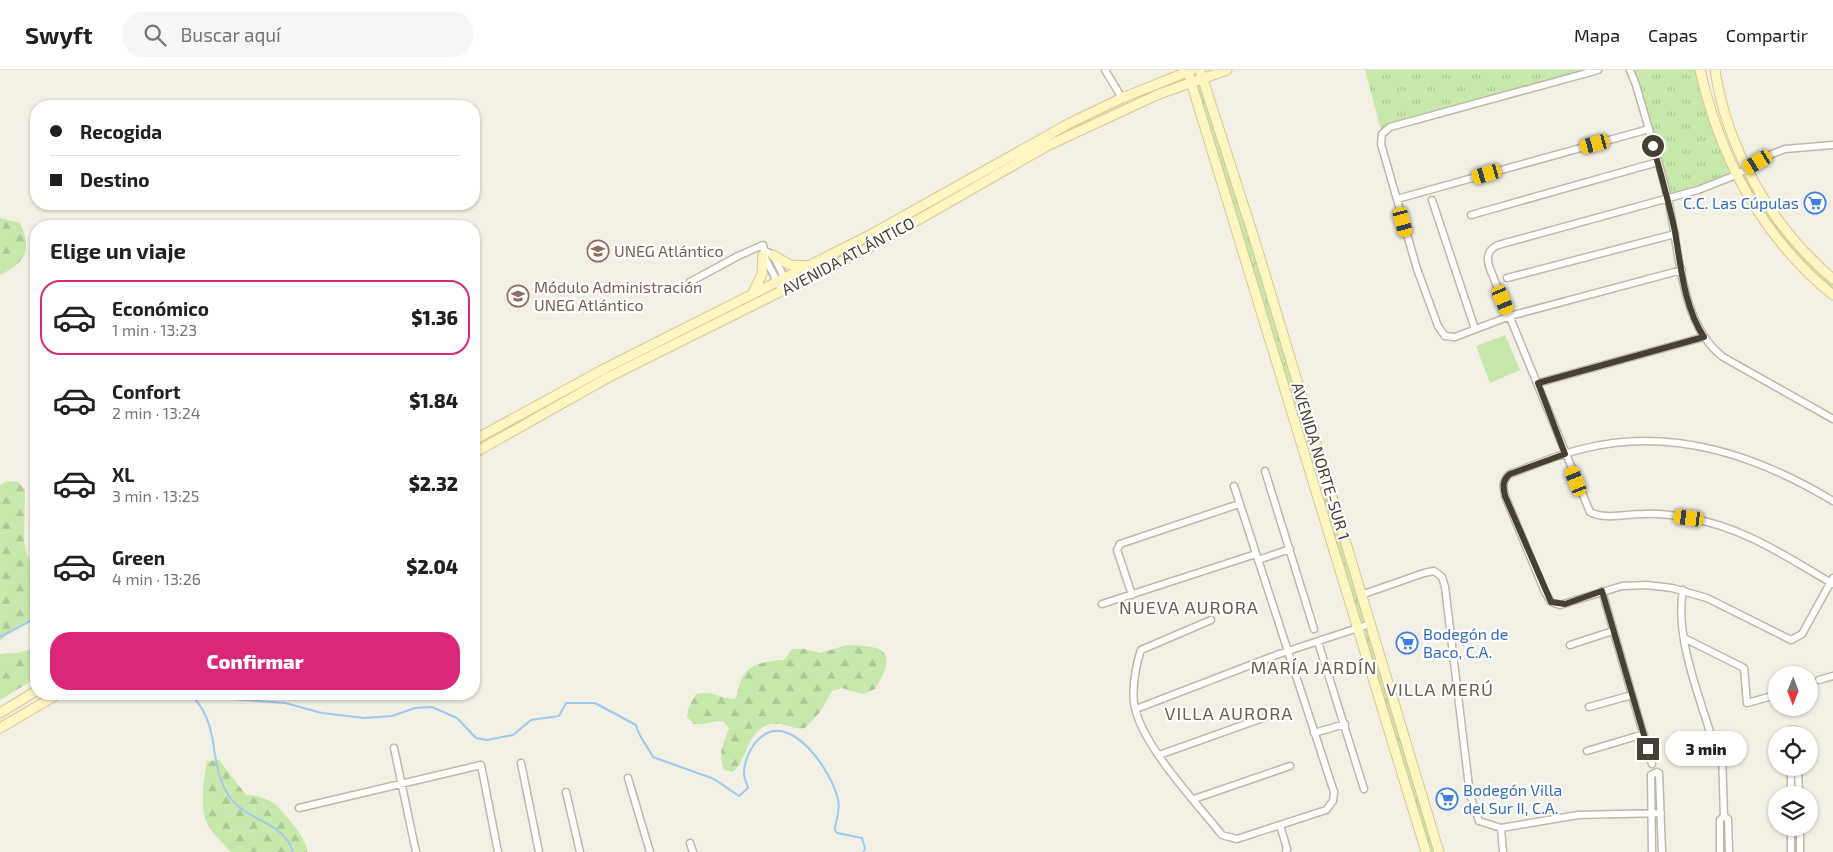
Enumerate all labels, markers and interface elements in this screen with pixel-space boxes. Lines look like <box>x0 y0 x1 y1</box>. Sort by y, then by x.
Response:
search box <box>123 12 473 57</box>
text: Swyft <box>25 20 93 49</box>
icon: search <box>141 21 169 49</box>
text: Buscar aquí <box>181 23 281 46</box>
text: Mapa <box>1574 24 1620 46</box>
text: Capas <box>1648 24 1698 46</box>
text: Compartir <box>1726 24 1808 46</box>
text: Recogida <box>80 120 162 143</box>
car <box>1578 133 1611 155</box>
route start <box>1642 135 1664 157</box>
car <box>1741 148 1774 176</box>
car <box>1470 163 1503 185</box>
text: Destino <box>80 168 149 191</box>
supermarket icon: C.C. Las Cúpulas <box>1803 191 1827 215</box>
place label: C.C. Las Cúpulas <box>1683 193 1799 212</box>
car <box>1391 206 1414 238</box>
street label: AVENIDA ATLÁNTICO <box>778 212 917 299</box>
text: Elige un viaje <box>50 237 186 263</box>
school or university icon: UNEG Atlántico <box>586 239 610 263</box>
place label: UNEG Atlántico <box>614 241 724 260</box>
place label: Módulo Administración UNEG Atlántico <box>534 277 702 314</box>
car <box>1490 283 1515 317</box>
school or university icon: Módulo Administración UNEG Atlántico <box>506 284 530 308</box>
icon: car <box>52 295 97 340</box>
text: Económico <box>112 297 209 320</box>
text: $1.36 <box>411 306 458 329</box>
text: 1 min · 13:23 <box>112 320 197 339</box>
icon: car <box>52 378 97 423</box>
text: Confort <box>112 380 180 403</box>
street label: AVENIDA NORTE-SUR 1 <box>1288 380 1354 542</box>
text: $1.84 <box>409 389 458 412</box>
text: 2 min · 13:24 <box>112 403 201 422</box>
icon: car <box>52 461 97 506</box>
text: XL <box>112 463 134 486</box>
car <box>1563 464 1588 498</box>
text: $2.32 <box>409 472 458 495</box>
text: 3 min · 13:25 <box>112 486 199 505</box>
car <box>1673 509 1704 527</box>
icon: car <box>52 544 97 589</box>
text: Green <box>112 546 165 569</box>
text: $2.04 <box>406 555 458 578</box>
text: 4 min · 13:26 <box>112 569 201 588</box>
district label: NUEVA AURORA <box>1119 596 1259 618</box>
place label: Bodegón de Baco, C.A. <box>1423 624 1508 661</box>
supermarket icon: Bodegón de Baco, C.A. <box>1395 631 1419 655</box>
button: Confirmar <box>50 632 460 690</box>
district label: MARÍA JARDÍN <box>1250 656 1378 678</box>
north arrow <box>1768 666 1818 716</box>
map controls <box>1768 666 1818 836</box>
district label: VILLA MERÚ <box>1386 678 1494 700</box>
district label: VILLA AURORA <box>1164 702 1294 724</box>
button: locate <box>1768 726 1818 776</box>
callout: 3 min <box>1666 732 1748 766</box>
route end <box>1637 738 1659 760</box>
text: 3 min <box>1685 739 1727 758</box>
place label: Bodegón Villa del Sur II, C.A. <box>1463 780 1562 817</box>
button: layers <box>1768 786 1818 836</box>
supermarket icon: Bodegón Villa del Sur II, C.A. <box>1435 787 1459 811</box>

